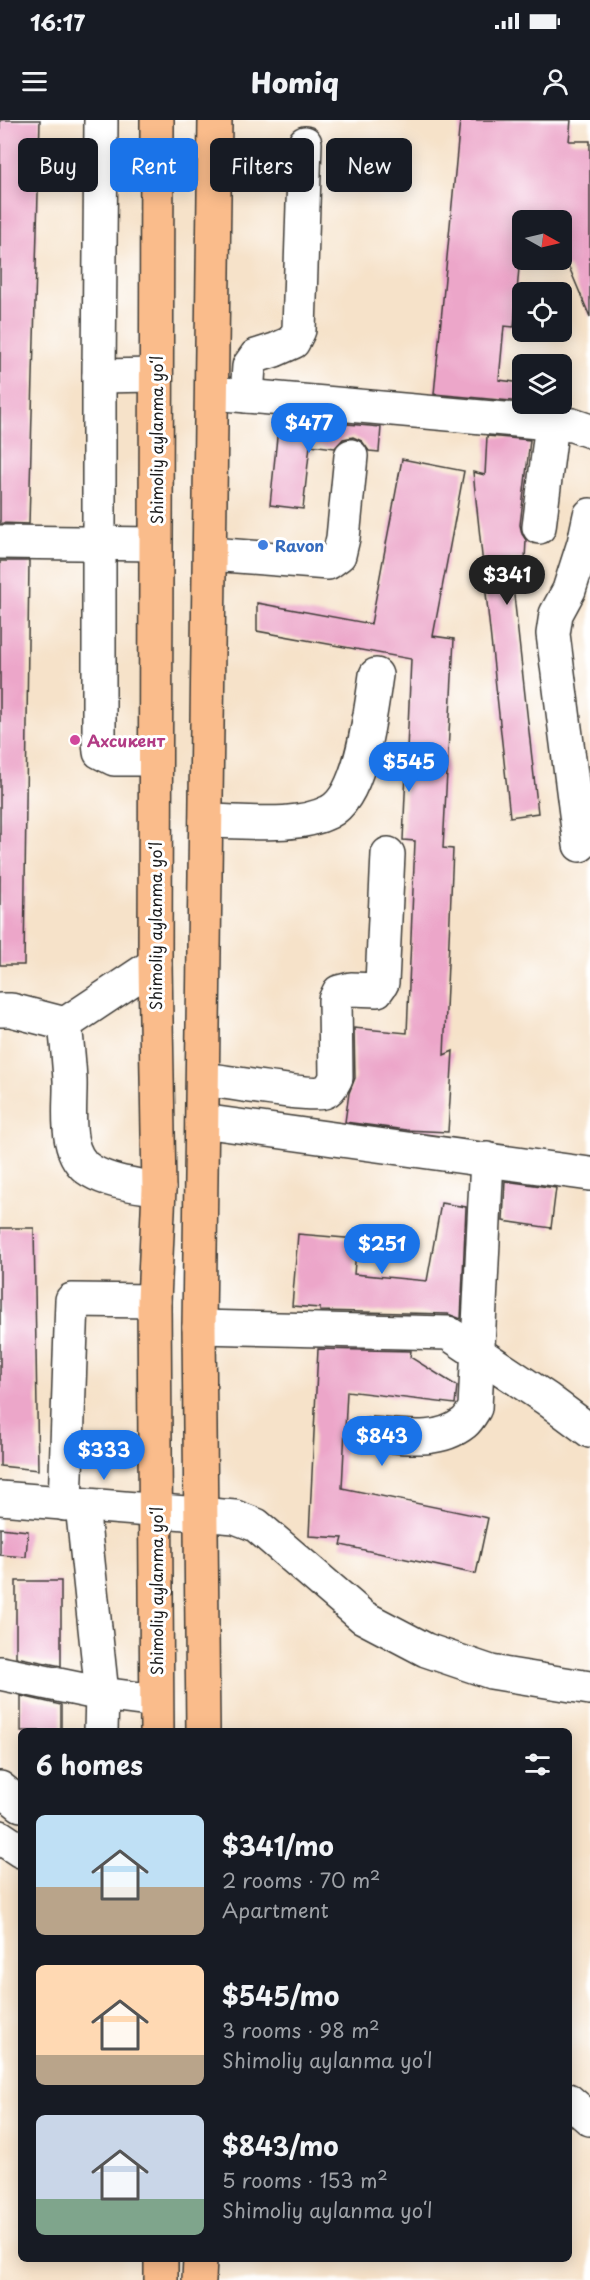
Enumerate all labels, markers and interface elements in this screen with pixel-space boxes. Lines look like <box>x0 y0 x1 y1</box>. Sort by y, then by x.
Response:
text: 16:17 <box>30 5 85 38</box>
text: Homiq <box>251 61 339 102</box>
icon: menu <box>18 65 51 98</box>
icon: person <box>539 65 572 98</box>
chip: Buy <box>18 138 98 192</box>
chip: Rent <box>110 138 198 192</box>
chip: Filters <box>210 138 314 192</box>
chip: New <box>326 138 412 192</box>
north arrow <box>512 210 572 270</box>
map controls <box>512 210 572 414</box>
button: locate <box>512 282 572 342</box>
button: layers <box>512 354 572 414</box>
street label: Shimoliy aylanma yoʻl <box>144 356 168 524</box>
pin: $477 <box>273 403 345 454</box>
text: $477 <box>285 407 333 437</box>
place label: Ravon <box>275 533 324 557</box>
marker: Ravon <box>256 538 270 552</box>
pin: $341 <box>471 555 543 606</box>
text: $341 <box>483 559 531 589</box>
place label: Ахсикент <box>87 728 166 752</box>
marker: Ахсикент <box>68 733 82 747</box>
pin: $545 <box>373 742 445 793</box>
text: $545 <box>383 746 435 776</box>
street label: Shimoliy aylanma yoʻl <box>143 842 167 1010</box>
pin: $251 <box>346 1224 418 1275</box>
text: $251 <box>358 1228 406 1258</box>
pin: $843 <box>346 1416 418 1467</box>
text: $843 <box>356 1420 408 1450</box>
pin: $333 <box>68 1430 140 1481</box>
text: $333 <box>78 1434 130 1464</box>
street label: Shimoliy aylanma yoʻl <box>144 1507 168 1675</box>
text: 6 homes <box>36 1745 143 1784</box>
icon: filters <box>521 1748 554 1781</box>
text: $341/mo <box>222 1826 334 1865</box>
icon: home <box>84 1839 156 1911</box>
text: 2 rooms · 70 m² <box>222 1865 380 1895</box>
text: Apartment <box>222 1895 329 1925</box>
text: $545/mo <box>222 1976 339 2015</box>
icon: home <box>84 1989 156 2061</box>
text: 3 rooms · 98 m² <box>222 2015 380 2045</box>
text: Shimoliy aylanma yoʻl <box>222 2045 433 2075</box>
text: $843/mo <box>222 2126 339 2165</box>
icon: home <box>84 2139 156 2211</box>
text: 5 rooms · 153 m² <box>222 2165 388 2195</box>
text: Shimoliy aylanma yoʻl <box>222 2195 433 2225</box>

